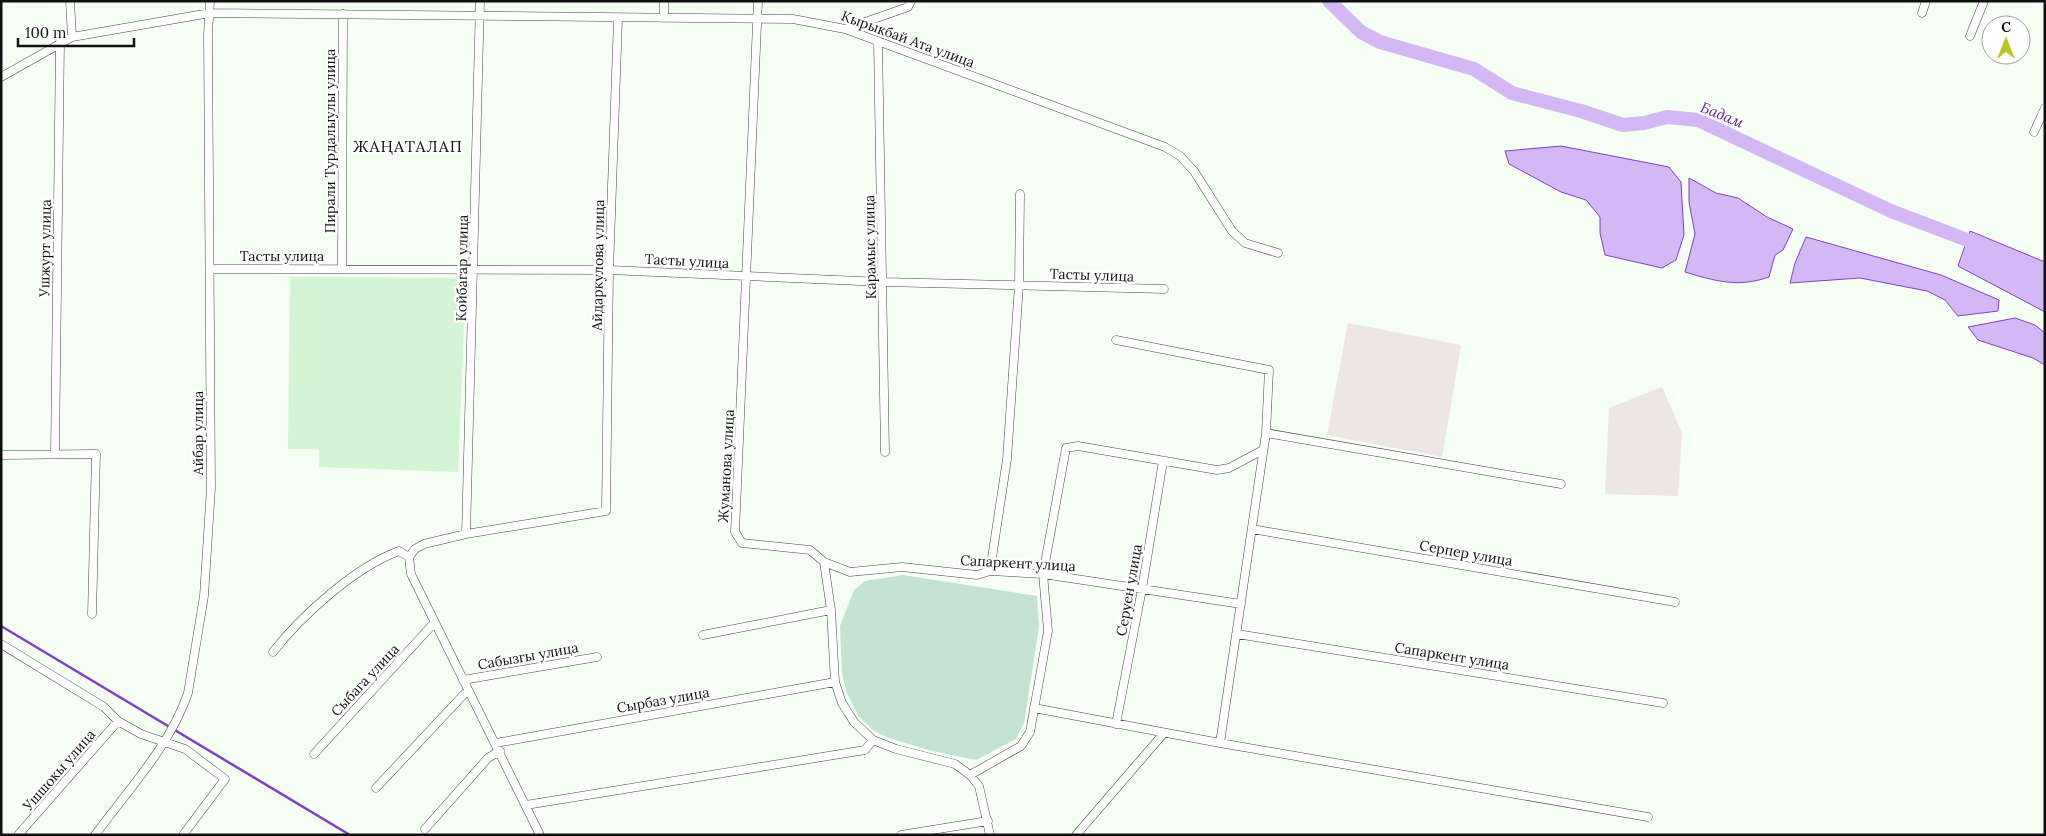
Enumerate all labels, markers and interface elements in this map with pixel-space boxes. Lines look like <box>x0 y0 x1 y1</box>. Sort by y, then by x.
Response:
street label: Кырыкбай Ата улица <box>839 7 977 71</box>
scale bar <box>18 15 134 47</box>
north arrow <box>1981 15 2031 65</box>
text: С <box>2001 18 2011 36</box>
text: 100 m <box>25 23 66 42</box>
street label: Пирали Турдалыулы улица <box>321 49 339 233</box>
water label: Бадам <box>1698 97 1747 132</box>
district label: ЖАҢАТАЛАП <box>353 136 463 156</box>
street label: Карамыс улица <box>860 195 880 299</box>
street label: Ушжурт улица <box>35 199 55 298</box>
street label: Айдаркулова улица <box>588 199 608 332</box>
street label: Койбагар улица <box>452 214 472 322</box>
street label: Тасты улица <box>240 247 324 265</box>
street label: Тасты улица <box>644 250 730 272</box>
street label: Тасты улица <box>1049 265 1135 285</box>
street label: Айбар улица <box>189 391 207 476</box>
street label: Жуманова улица <box>714 409 738 523</box>
street label: Серпер улица <box>1418 536 1514 570</box>
street label: Серуен улица <box>1112 543 1146 637</box>
street label: Сапаркент улица <box>960 551 1076 575</box>
street label: Сабызгы улица <box>476 638 580 674</box>
street label: Сапаркент улица <box>1393 638 1511 674</box>
street label: Сыбага улица <box>327 640 403 720</box>
street label: Сырбаз улица <box>615 683 711 717</box>
street label: Ушшокы улица <box>18 726 99 815</box>

